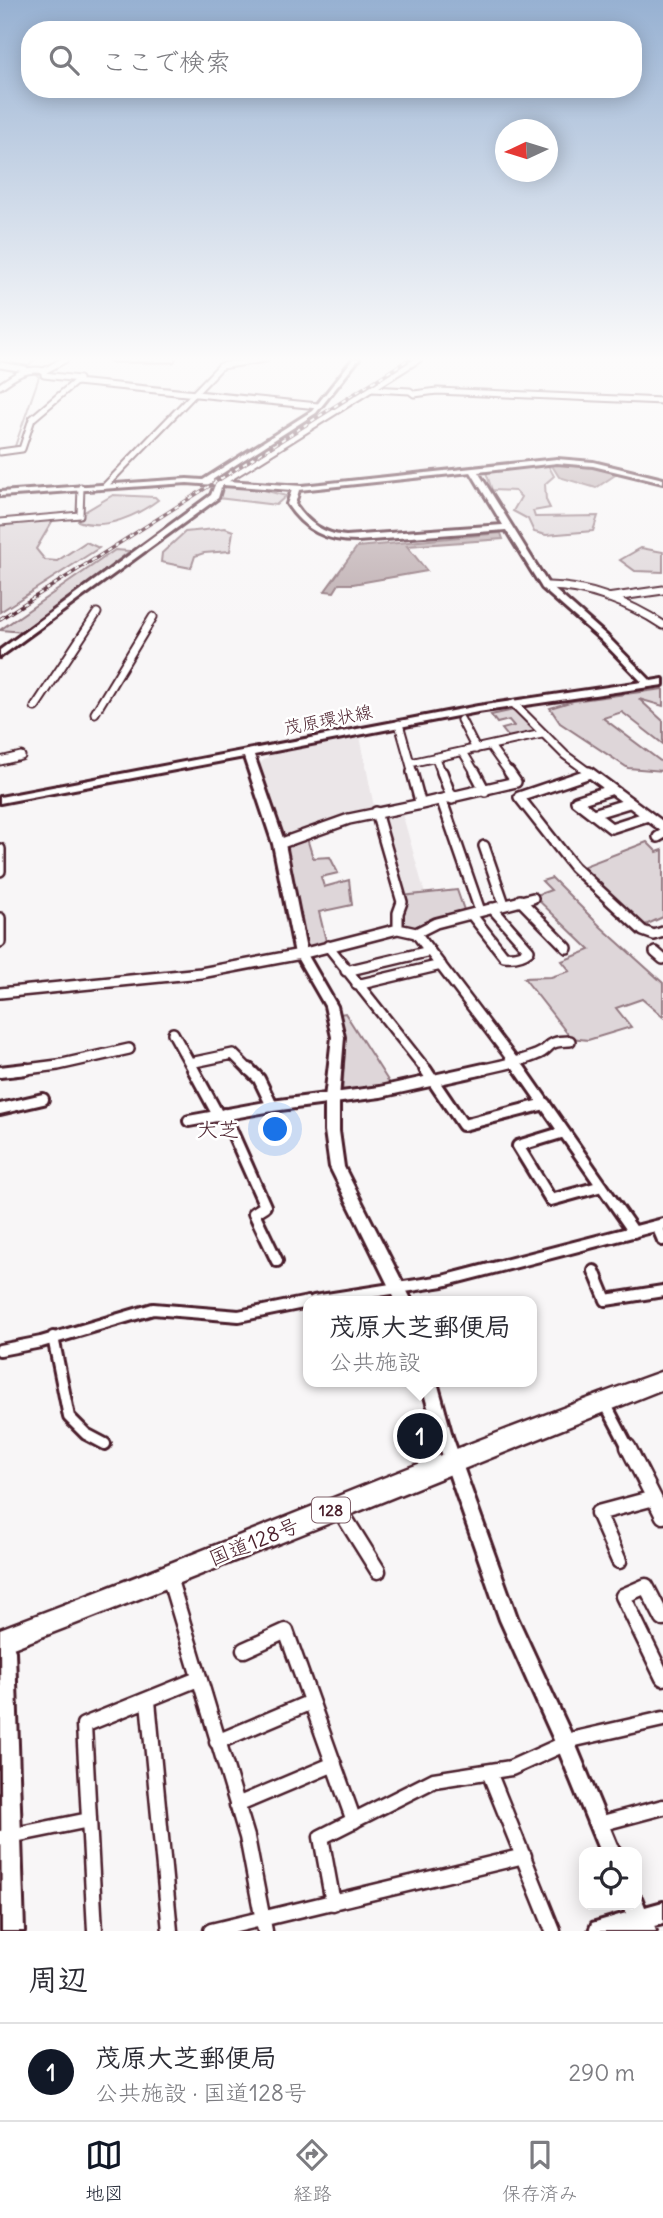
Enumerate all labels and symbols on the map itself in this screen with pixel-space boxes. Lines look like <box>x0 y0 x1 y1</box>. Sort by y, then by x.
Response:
north arrow <box>495 119 558 182</box>
street label: 茂原環状線 <box>282 700 374 739</box>
your location <box>258 1112 292 1146</box>
district label: 大芝 <box>197 1116 239 1143</box>
pin: 1 <box>397 1410 443 1462</box>
road number: 128 <box>312 1498 350 1522</box>
street label: 国道128号 <box>205 1511 303 1572</box>

